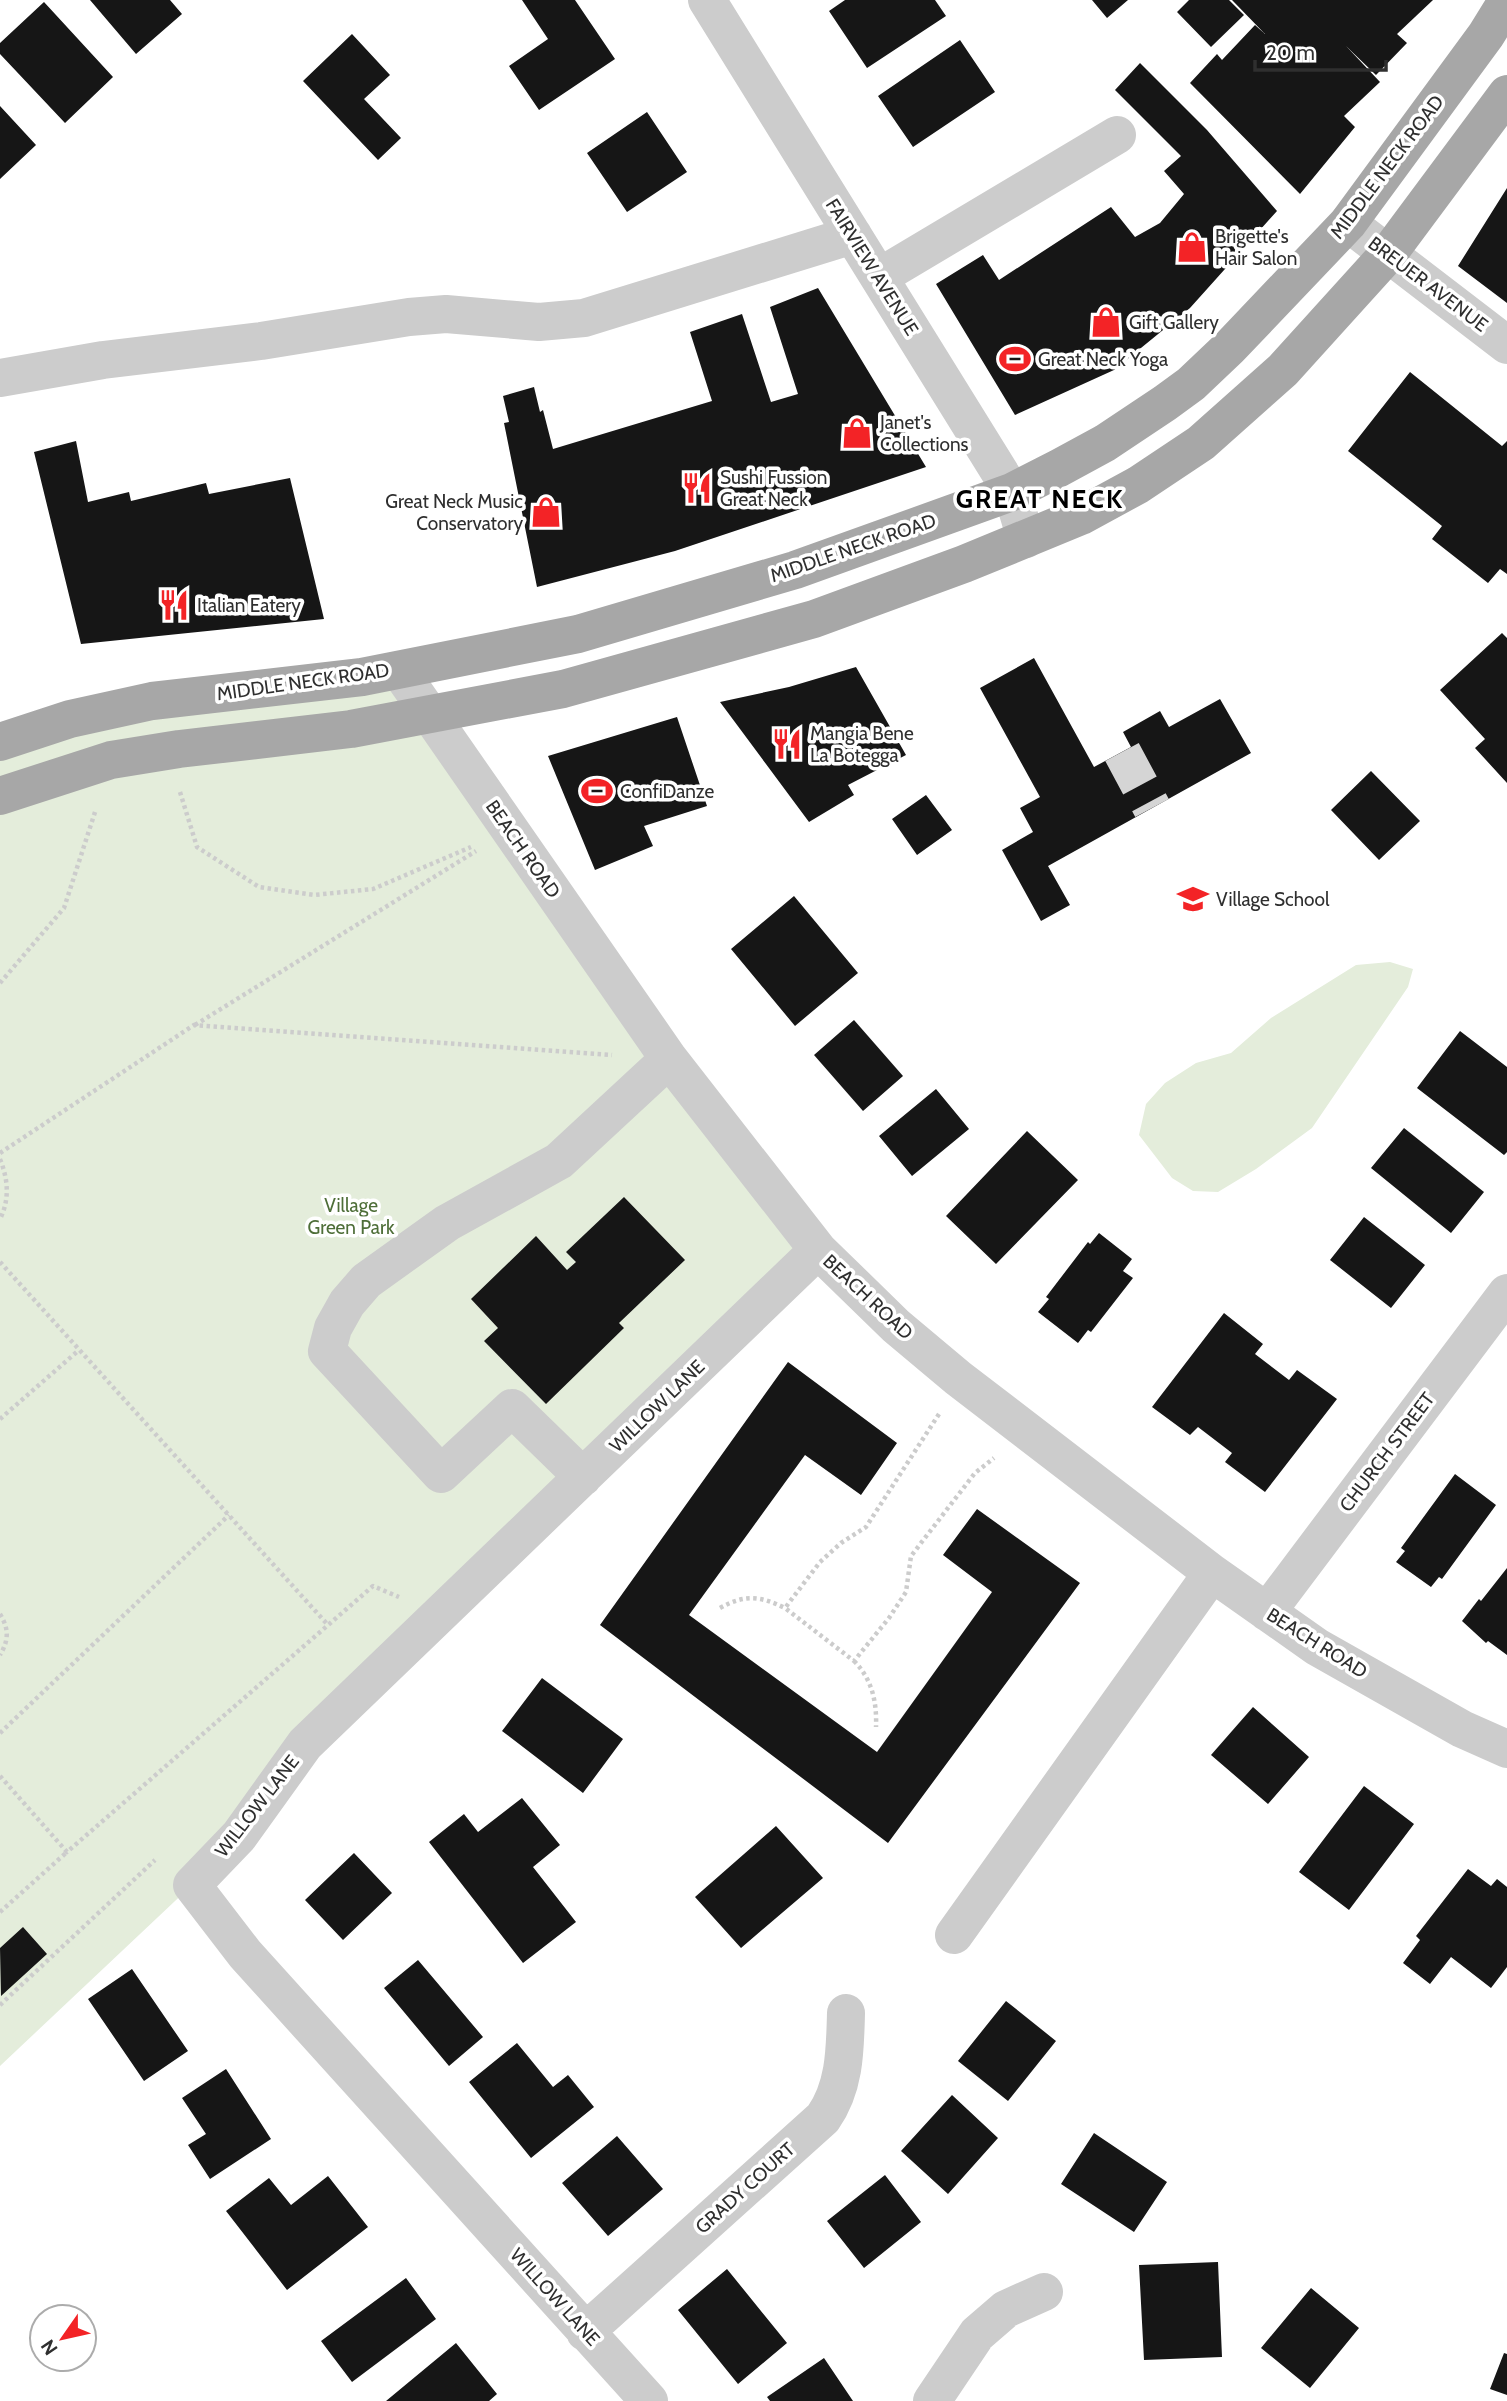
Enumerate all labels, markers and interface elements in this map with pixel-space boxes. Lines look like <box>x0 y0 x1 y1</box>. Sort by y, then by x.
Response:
scale bar <box>1255 28 1386 72</box>
text: 20 m <box>1266 40 1315 65</box>
street label: MIDDLE NECK ROAD <box>1325 90 1449 243</box>
street label: FAIRVIEW AVENUE <box>821 194 923 340</box>
place label: Brigette's Hair Salon <box>1215 225 1297 270</box>
shop icon: Brigette's Hair Salon <box>1175 230 1209 264</box>
street label: BREUER AVENUE <box>1364 232 1492 336</box>
shop icon: Gift Gallery <box>1089 305 1123 339</box>
place label: Gift Gallery <box>1129 311 1219 334</box>
sports icon: Great Neck Yoga <box>998 342 1032 376</box>
place label: Great Neck Yoga <box>1038 348 1168 371</box>
place label: Janet's Collections <box>879 411 969 456</box>
shop icon: Janet's Collections <box>840 416 874 450</box>
place label: Sushi Fussion Great Neck <box>720 466 827 511</box>
restaurant icon: Sushi Fussion Great Neck <box>680 471 714 505</box>
district label: GREAT NECK <box>956 483 1124 515</box>
place label: Great Neck Music Conservatory <box>385 490 523 535</box>
shop icon: Great Neck Music Conservatory <box>529 495 563 529</box>
street label: MIDDLE NECK ROAD <box>767 509 939 587</box>
restaurant icon: Italian Eatery <box>157 588 191 622</box>
place label: Italian Eatery <box>197 594 301 617</box>
street label: MIDDLE NECK ROAD <box>215 658 391 705</box>
place label: Mangia Bene La Botegga <box>810 722 914 767</box>
restaurant icon: Mangia Bene La Botegga <box>770 727 804 761</box>
sports icon: ConfiDanze <box>580 774 614 808</box>
place label: ConfiDanze <box>620 780 715 803</box>
street label: BEACH ROAD <box>481 796 565 903</box>
school or university icon: Village School <box>1176 882 1210 916</box>
place label: Village School <box>1216 888 1330 911</box>
park label: Village Green Park <box>307 1194 395 1239</box>
street label: BEACH ROAD <box>818 1250 918 1344</box>
street label: WILLOW LANE <box>605 1355 709 1457</box>
street label: CHURCH STREET <box>1335 1388 1439 1516</box>
street label: BEACH ROAD <box>1263 1603 1372 1683</box>
street label: WILLOW LANE <box>210 1750 304 1862</box>
street label: GRADY COURT <box>691 2137 799 2239</box>
street label: WILLOW LANE <box>505 2244 605 2350</box>
north arrow <box>28 2303 98 2373</box>
text: N <box>36 2335 63 2359</box>

